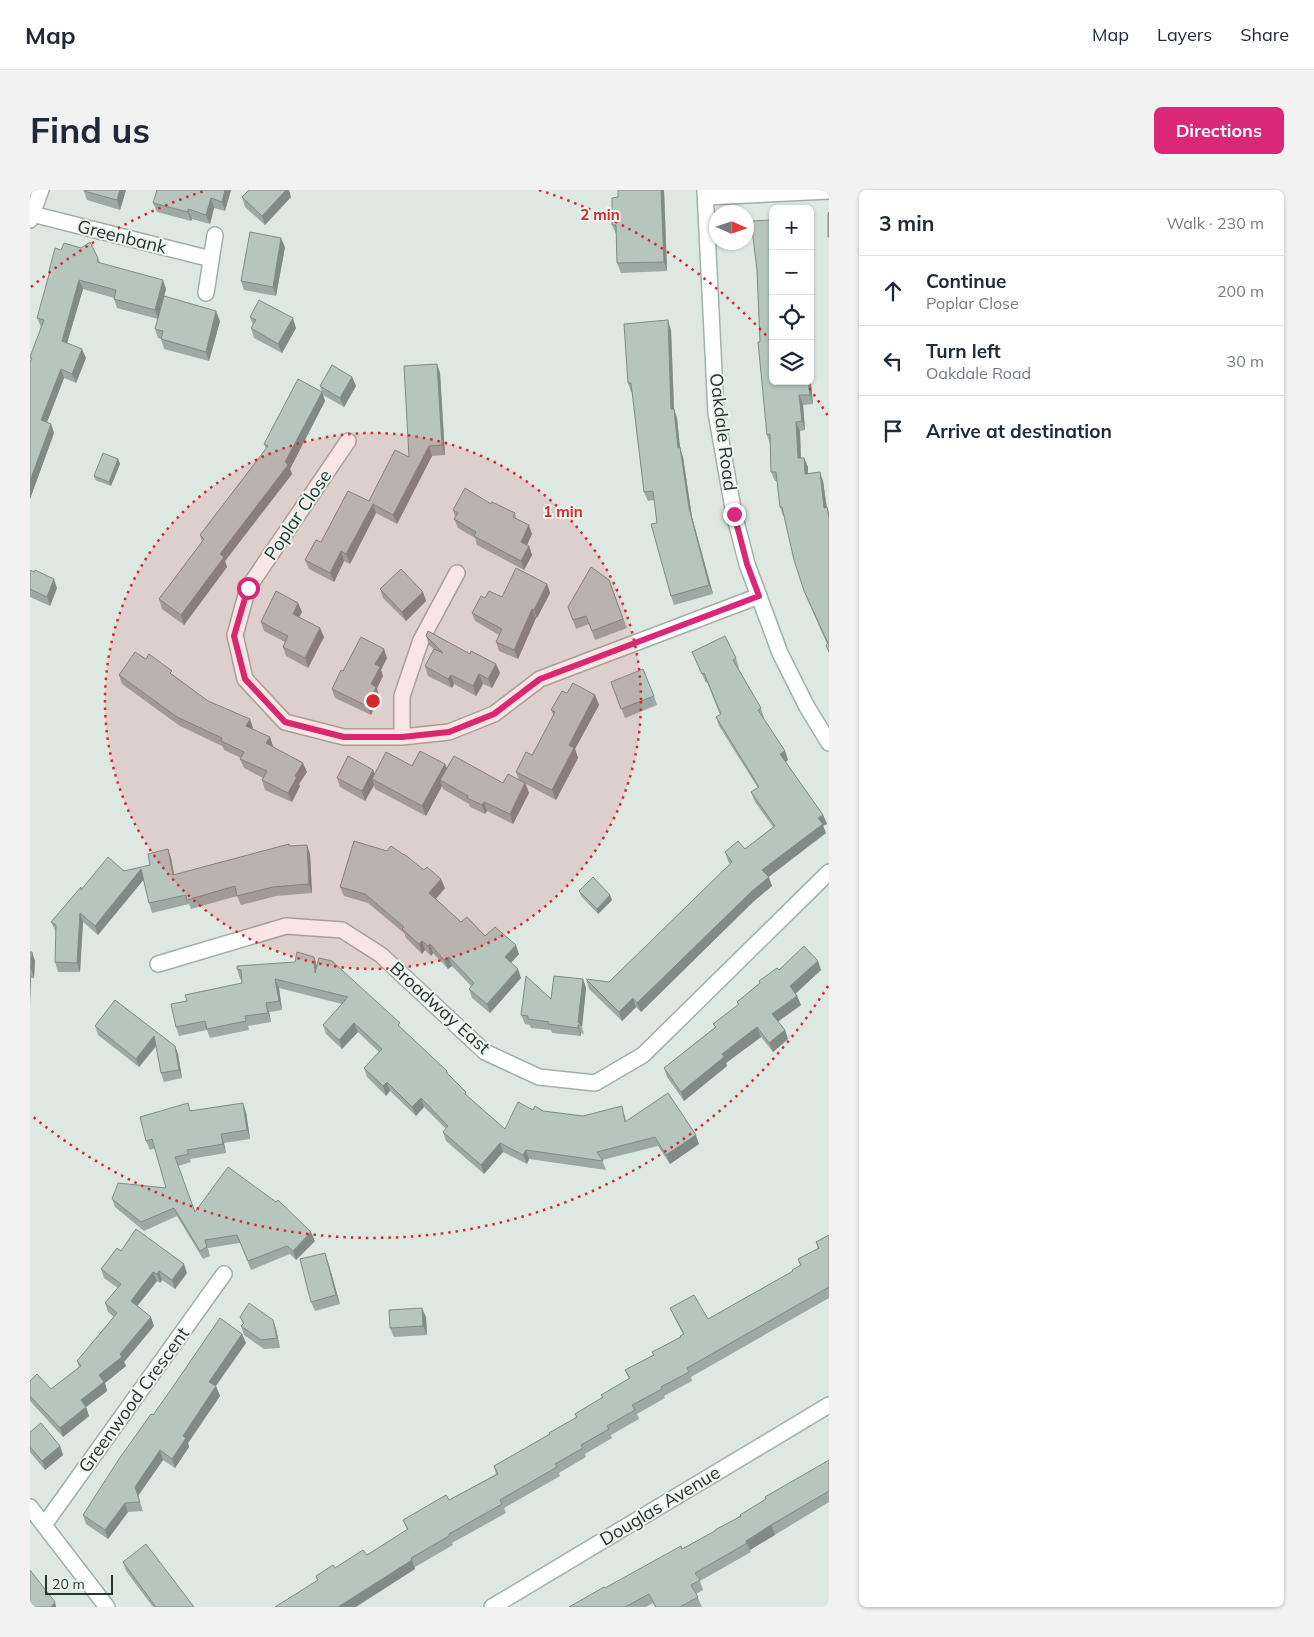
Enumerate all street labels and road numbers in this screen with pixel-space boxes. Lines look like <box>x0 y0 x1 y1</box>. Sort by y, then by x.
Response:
street label: Greenbank <box>75 214 170 259</box>
street label: Oakdale Road <box>705 372 742 492</box>
street label: Poplar Close <box>259 465 336 564</box>
street label: Broadway East <box>385 956 495 1059</box>
street label: Greenwood Crescent <box>73 1323 194 1477</box>
street label: Douglas Avenue <box>595 1461 724 1551</box>

